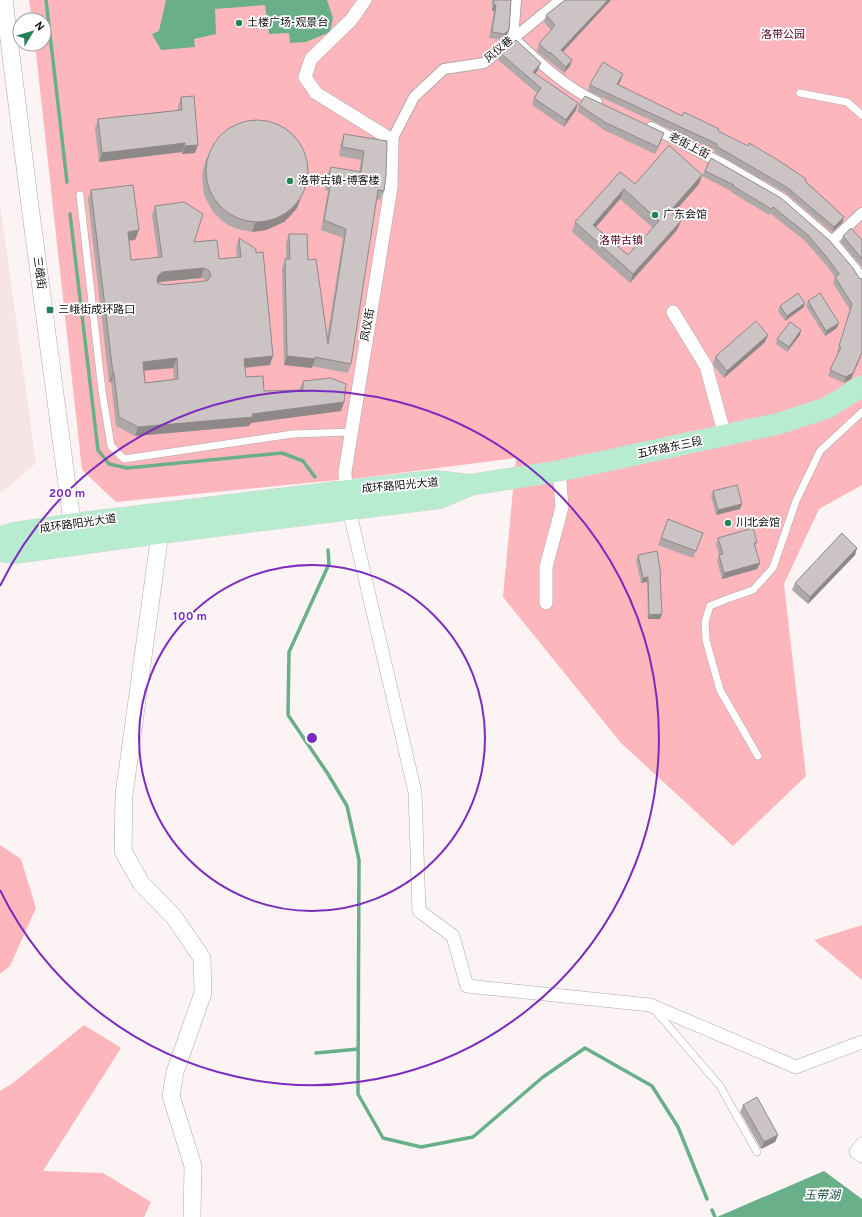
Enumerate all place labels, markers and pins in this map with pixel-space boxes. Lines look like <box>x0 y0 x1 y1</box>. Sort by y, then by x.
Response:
place label: 土楼广场-观景台 <box>247 16 328 30</box>
marker: 土楼广场-观景台 <box>234 18 244 28</box>
place label: 洛带古镇-博客楼 <box>298 174 379 188</box>
marker: 洛带古镇-博客楼 <box>285 176 295 186</box>
place label: 广东会馆 <box>663 208 707 222</box>
marker: 广东会馆 <box>650 210 660 220</box>
place label: 三峨街成环路口 <box>58 303 135 317</box>
marker: 三峨街成环路口 <box>45 305 55 315</box>
place label: 川北会馆 <box>736 516 780 530</box>
marker: 川北会馆 <box>723 518 733 528</box>
centre of rings <box>305 731 319 745</box>

